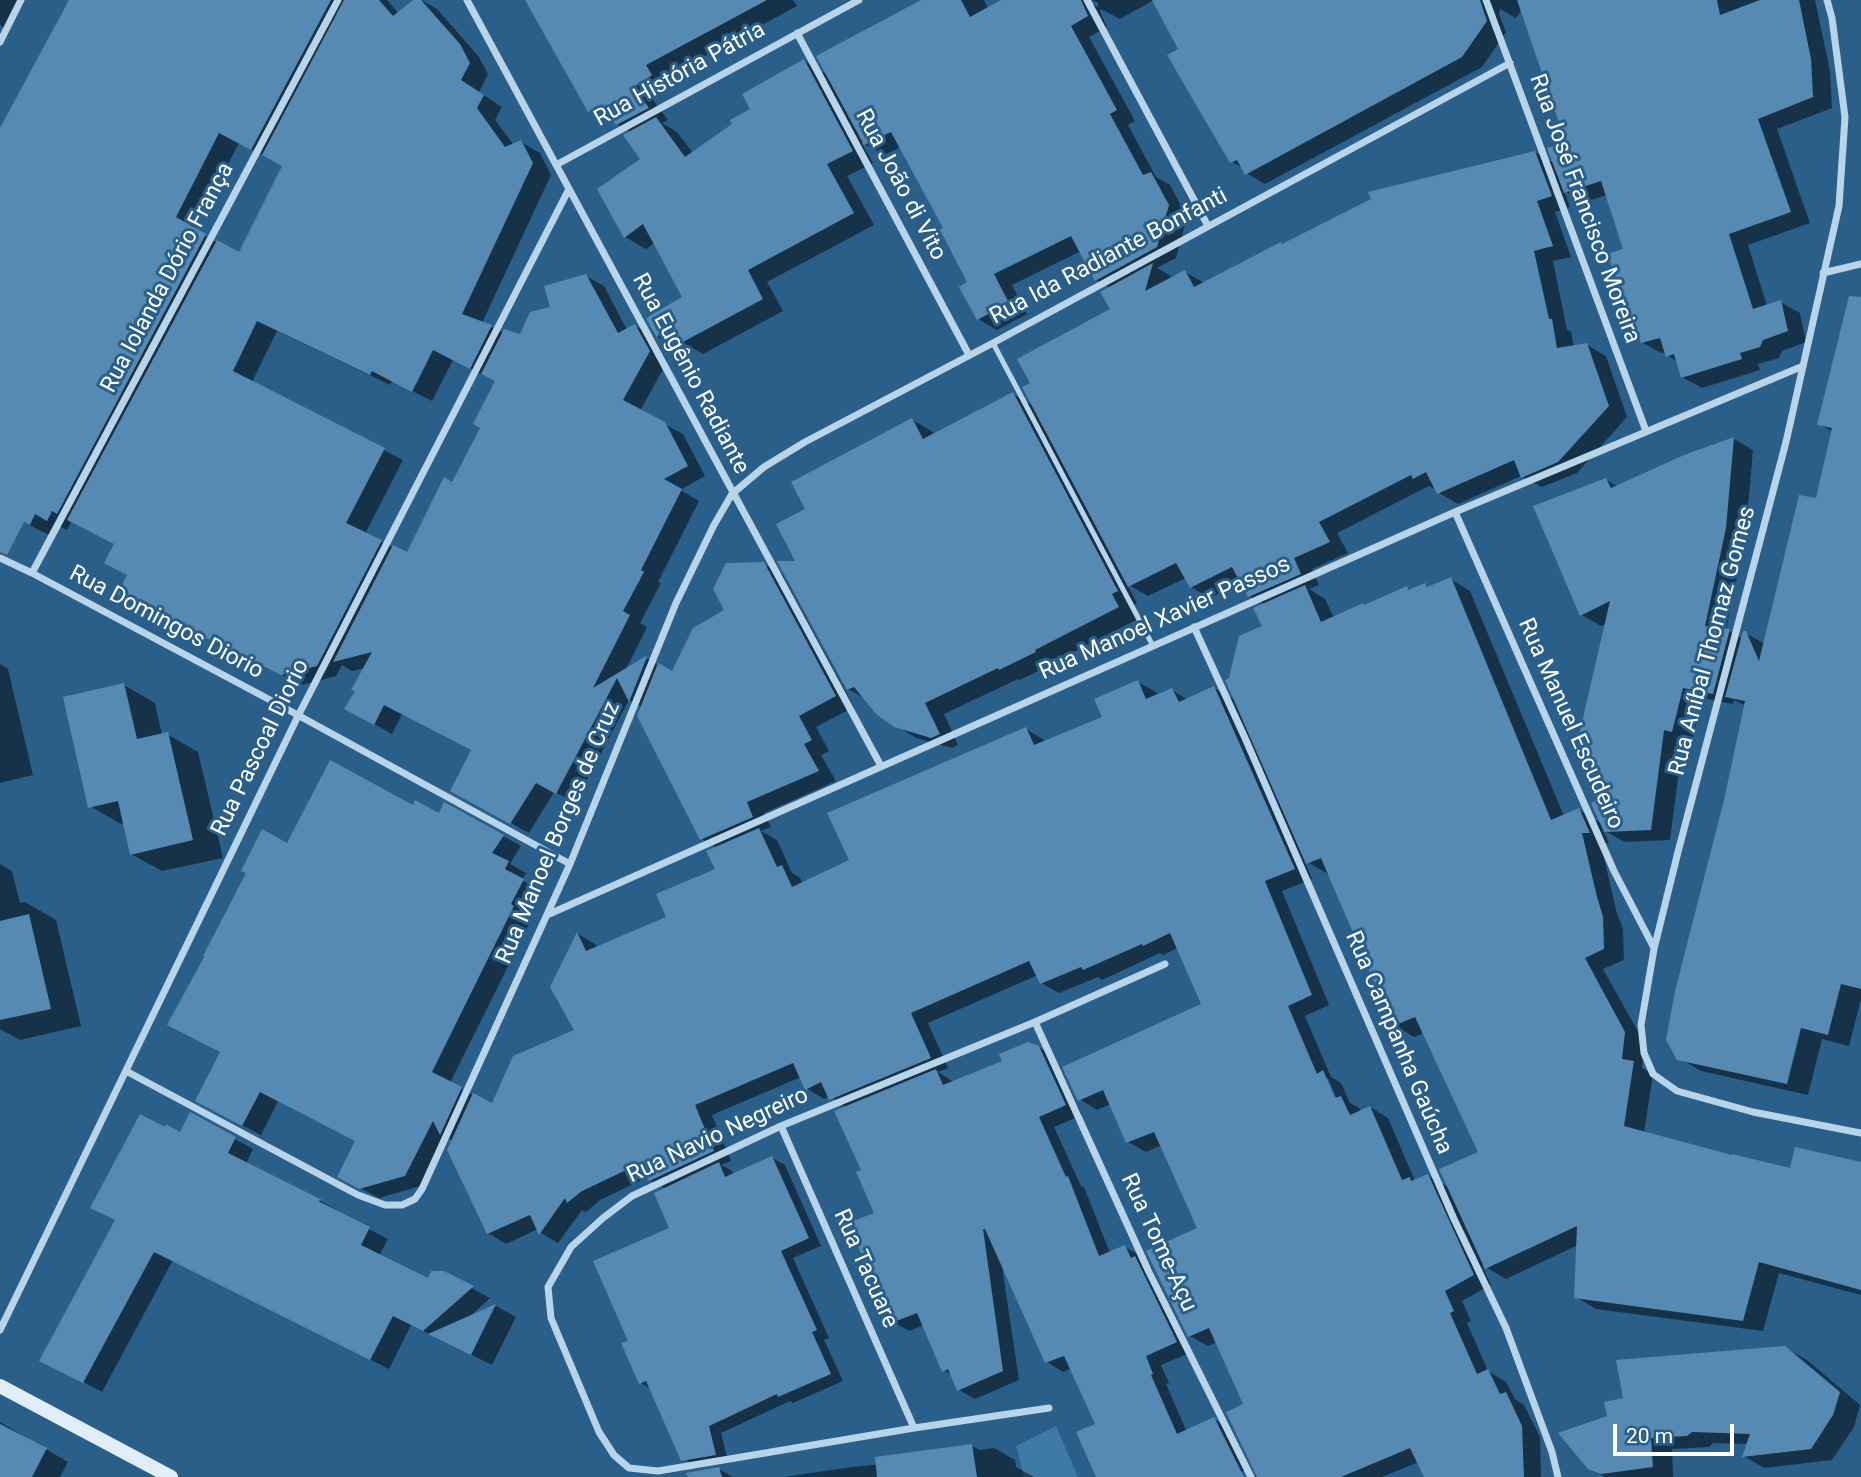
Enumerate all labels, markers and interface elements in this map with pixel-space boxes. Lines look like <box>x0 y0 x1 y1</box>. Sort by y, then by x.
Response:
street label: Rua História Pátria <box>590 17 770 133</box>
street label: Rua José Francisco Moreira <box>1522 71 1646 347</box>
street label: Rua João di Vito <box>849 105 951 265</box>
street label: Rua Iolanda Dório França <box>96 158 240 398</box>
street label: Rua Ida Radiante Bonfanti <box>986 183 1232 331</box>
street label: Rua Eugênio Radiante <box>625 269 755 479</box>
street label: Rua Aníbal Thomaz Gomes <box>1664 503 1762 779</box>
street label: Rua Manoel Xavier Passos <box>1035 551 1295 687</box>
street label: Rua Domingos Diorio <box>64 560 268 686</box>
street label: Rua Manuel Escudeiro <box>1511 614 1629 834</box>
street label: Rua Pascoal Diorio <box>206 655 316 841</box>
street label: Rua Manoel Borges de Cruz <box>491 698 627 968</box>
street label: Rua Campanha Gaúcha <box>1338 927 1458 1159</box>
street label: Rua Navio Negreiro <box>623 1082 813 1190</box>
street label: Rua Tome-Açu <box>1114 1170 1202 1316</box>
street label: Rua Tacuare <box>827 1205 903 1333</box>
scale bar <box>1616 1410 1737 1454</box>
text: 20 m <box>1626 1424 1673 1448</box>

